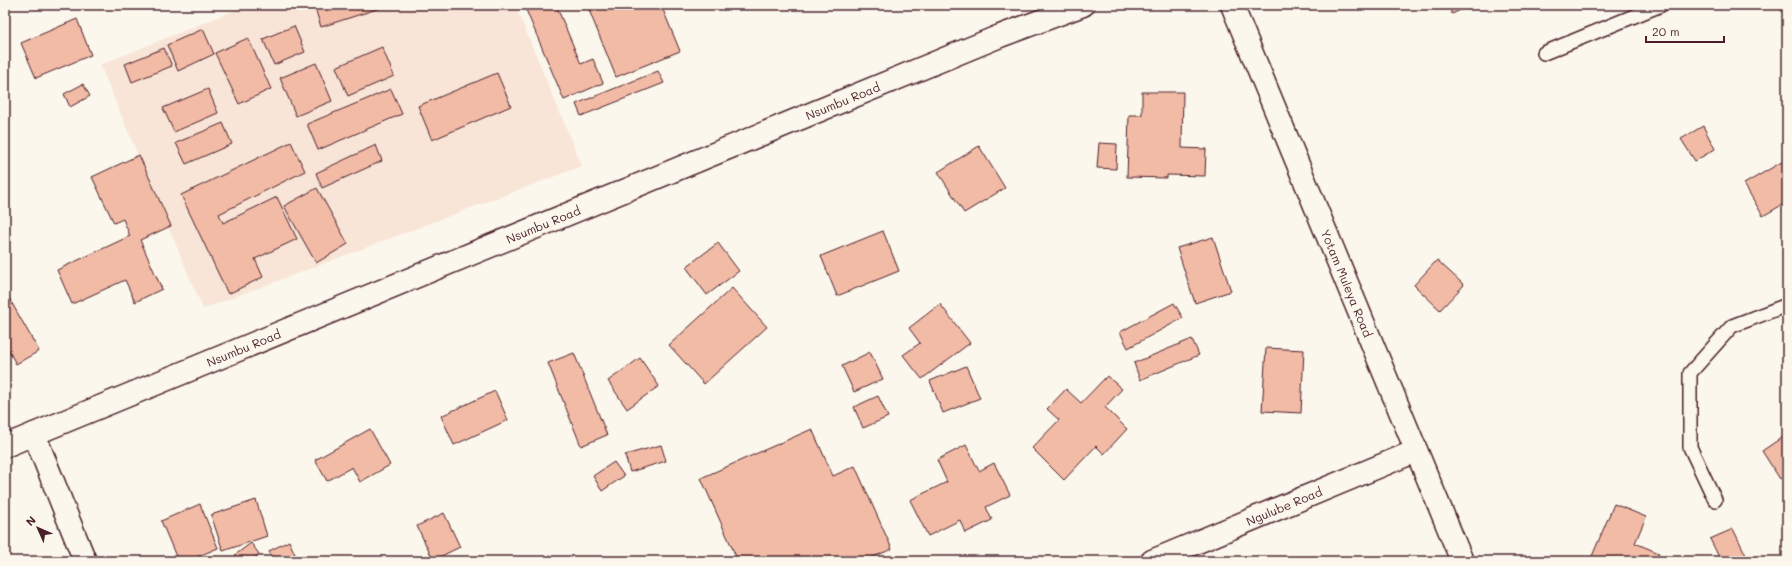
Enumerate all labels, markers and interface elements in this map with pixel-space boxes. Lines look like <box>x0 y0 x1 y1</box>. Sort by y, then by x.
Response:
scale bar <box>1646 18 1724 44</box>
text: 20 m <box>1652 23 1680 39</box>
street label: Nsumbu Road <box>803 78 883 123</box>
street label: Nsumbu Road <box>504 202 583 247</box>
street label: Yotam Muleya Road <box>1318 227 1377 340</box>
street label: Nsumbu Road <box>204 325 283 370</box>
street label: Ngulube Road <box>1244 483 1325 529</box>
north arrow <box>18 508 58 548</box>
text: N <box>22 512 39 529</box>

